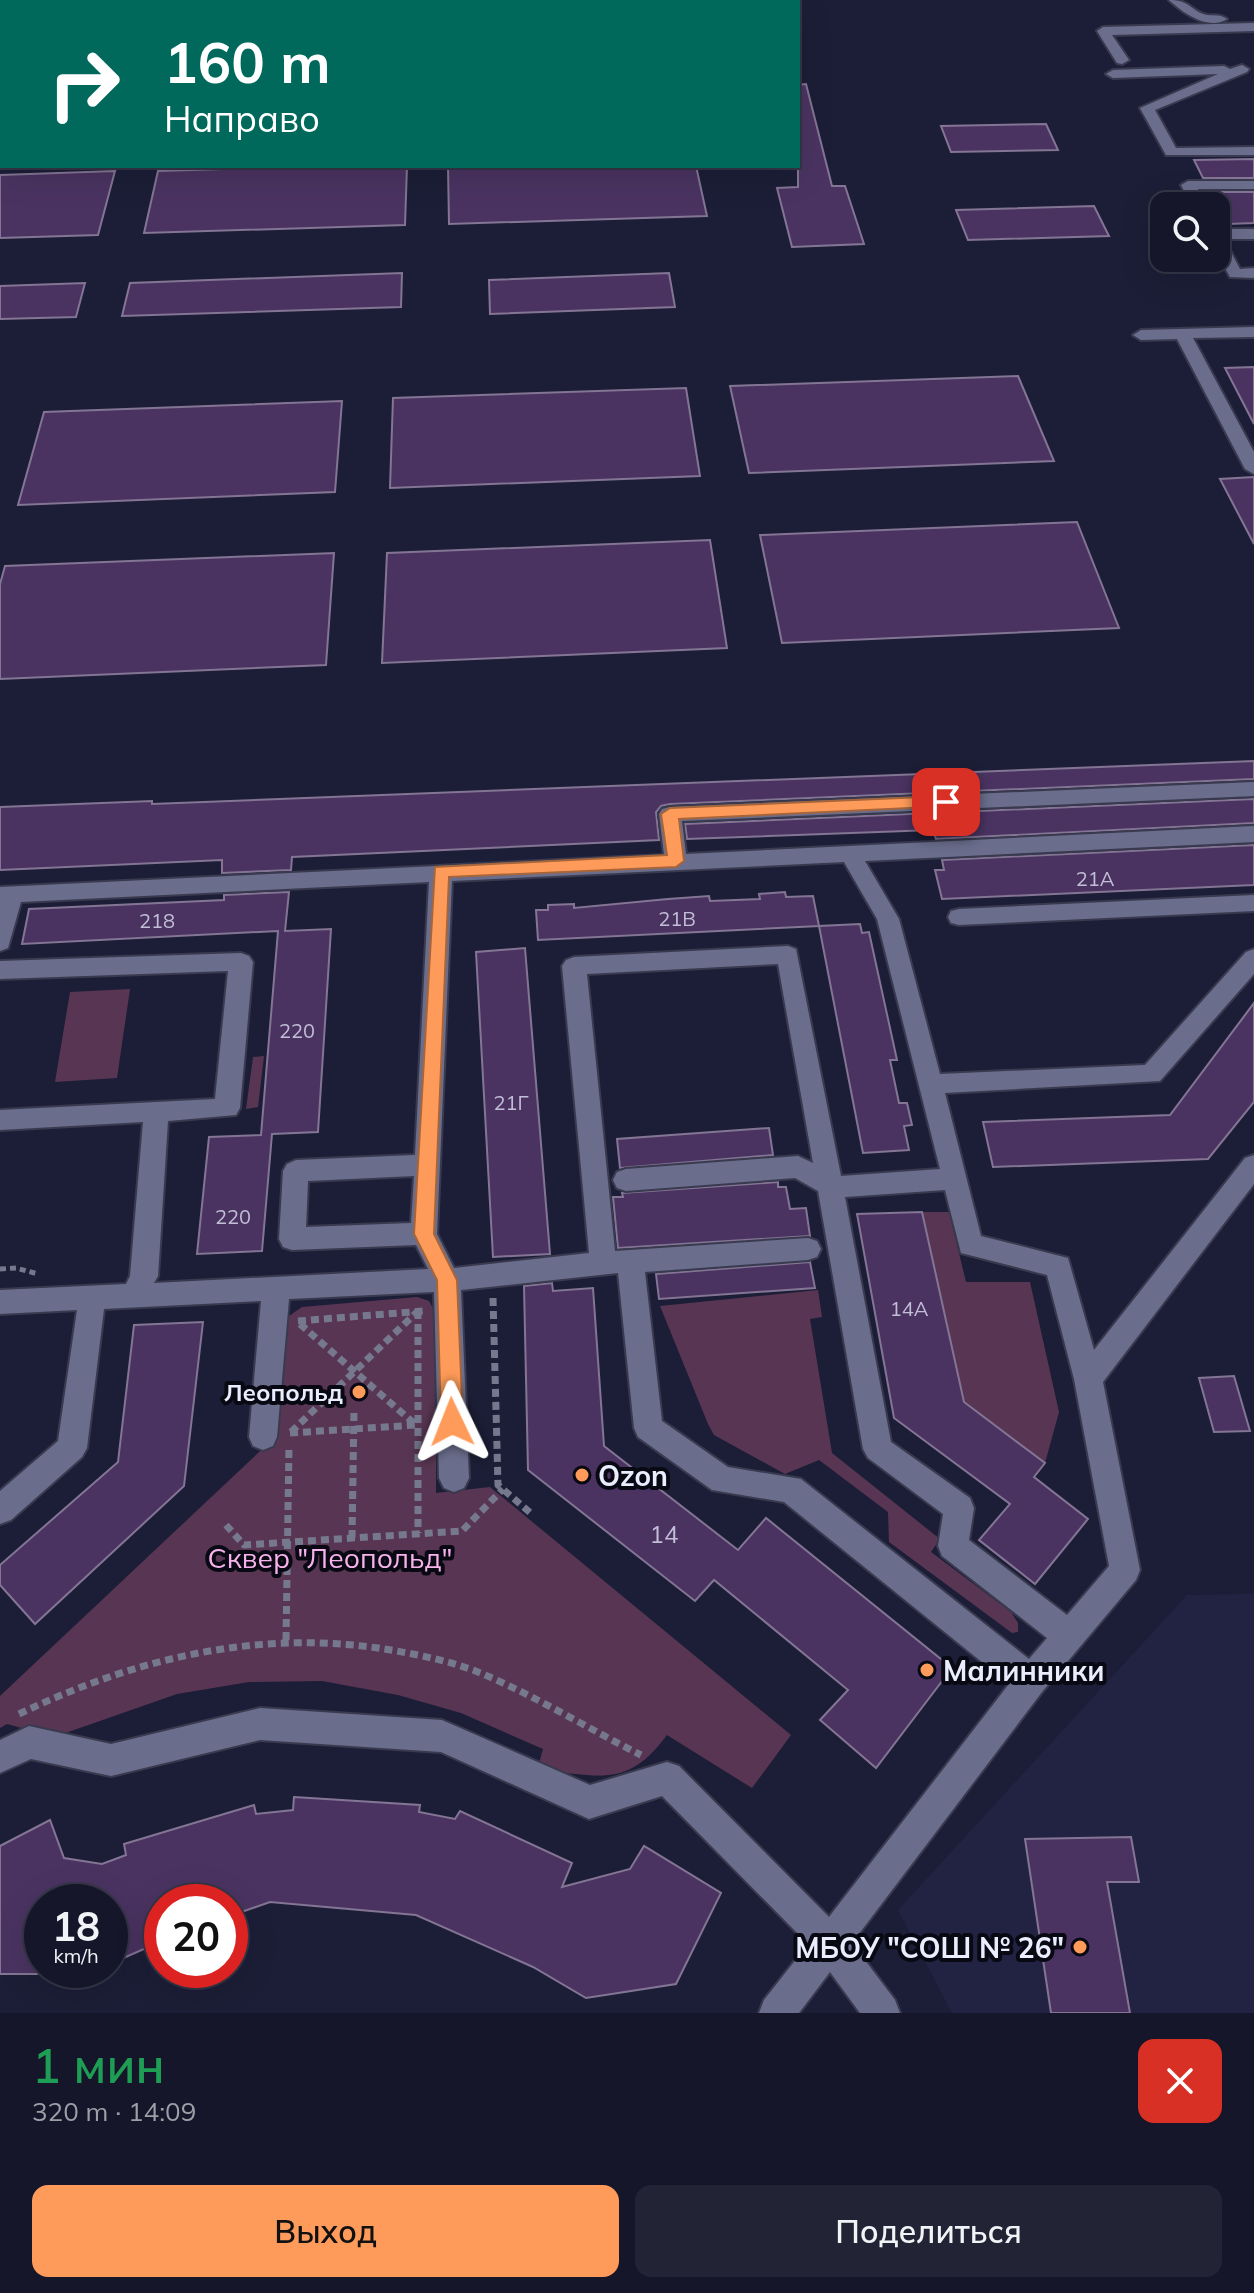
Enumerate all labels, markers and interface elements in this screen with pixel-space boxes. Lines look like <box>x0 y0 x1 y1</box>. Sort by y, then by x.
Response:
text: 160 m <box>164 27 331 97</box>
icon: right <box>32 32 136 136</box>
text: Направо <box>164 96 320 141</box>
map controls <box>1150 192 1230 272</box>
button: search <box>1150 192 1230 272</box>
pin <box>912 768 980 836</box>
icon: arrive <box>924 780 968 824</box>
house number: 21А <box>1076 866 1115 891</box>
house number: 21В <box>658 906 696 931</box>
house number: 218 <box>139 908 175 933</box>
house number: 220 <box>279 1018 315 1043</box>
house number: 21Г <box>493 1090 529 1115</box>
house number: 220 <box>215 1204 251 1229</box>
house number: 14А <box>890 1296 929 1321</box>
place label: Леопольд <box>224 1377 343 1407</box>
position arrow <box>410 1380 494 1464</box>
marker: Леопольд <box>350 1383 368 1401</box>
place label: Ozon <box>598 1458 668 1493</box>
marker: Ozon <box>573 1466 591 1484</box>
house number: 14 <box>650 1519 678 1549</box>
park label: Сквер "Леопольд" <box>208 1540 452 1575</box>
place label: Малинники <box>943 1653 1104 1688</box>
marker: Малинники <box>918 1661 936 1679</box>
speed limit sign: 20 <box>144 1884 248 1988</box>
text: 18 <box>52 1901 100 1951</box>
place label: МБОУ "СОШ № 26" <box>795 1930 1064 1965</box>
marker: МБОУ "СОШ № 26" <box>1071 1938 1089 1956</box>
text: km/h <box>53 1943 99 1968</box>
text: 1 мин <box>32 2035 165 2095</box>
button: close <box>1138 2039 1222 2123</box>
text: 320 m · 14:09 <box>32 2095 196 2128</box>
button: Выход <box>32 2185 619 2277</box>
button: Поделиться <box>635 2185 1222 2277</box>

